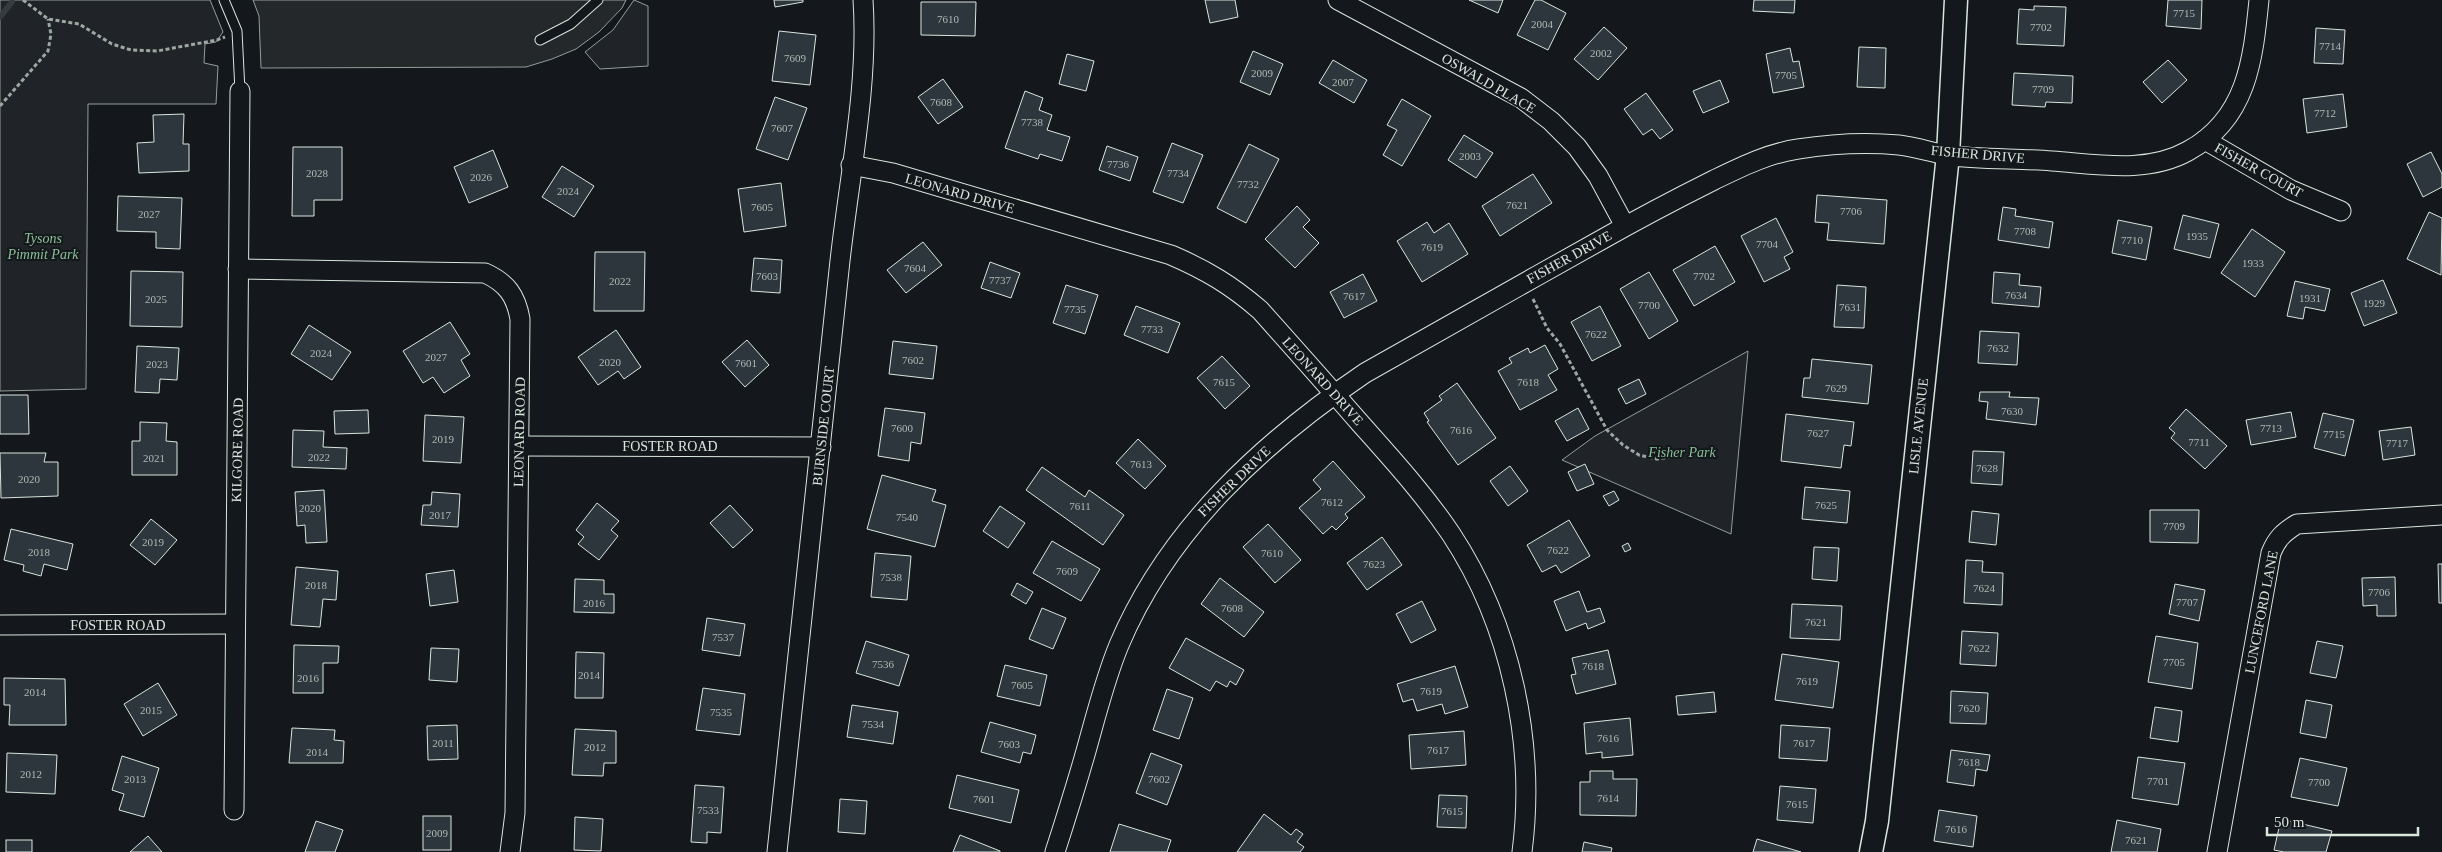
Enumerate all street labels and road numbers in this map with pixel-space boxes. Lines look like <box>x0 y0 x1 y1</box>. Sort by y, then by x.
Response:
street label: OSWALD PLACE <box>1439 50 1538 116</box>
street label: FISHER COURT <box>2212 140 2306 201</box>
street label: FISHER DRIVE <box>1930 143 2026 166</box>
street label: LEONARD DRIVE <box>903 171 1016 216</box>
street label: FISHER DRIVE <box>1524 228 1614 287</box>
street label: LEONARD DRIVE <box>1279 334 1366 428</box>
street label: BURNSIDE COURT <box>810 365 837 487</box>
street label: LEONARD ROAD <box>511 377 528 487</box>
street label: LISLE AVENUE <box>1906 377 1931 475</box>
street label: KILGORE ROAD <box>229 398 246 502</box>
street label: FOSTER ROAD <box>622 439 718 454</box>
street label: FISHER DRIVE <box>1195 443 1274 520</box>
street label: LUNCEFORD LANE <box>2242 549 2281 675</box>
street label: FOSTER ROAD <box>70 618 166 633</box>

